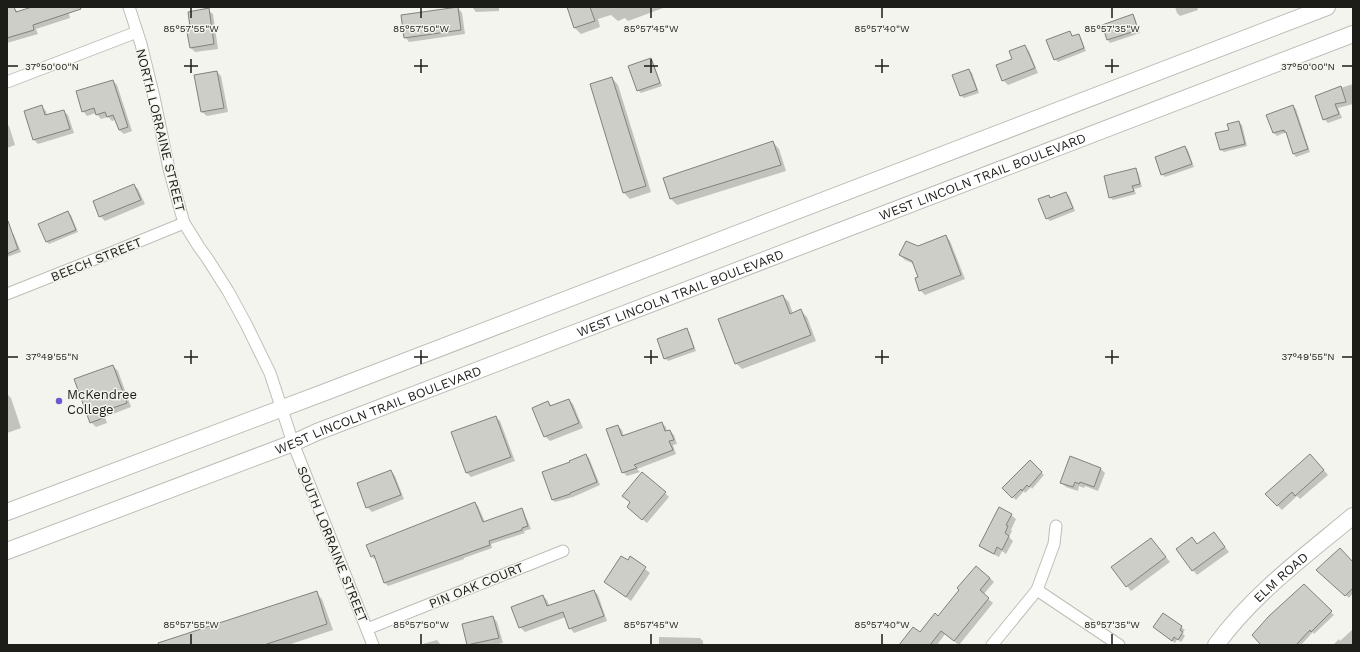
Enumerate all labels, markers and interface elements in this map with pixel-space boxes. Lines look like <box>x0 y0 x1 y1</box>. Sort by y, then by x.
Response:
text: 85°57'55"W <box>163 23 219 34</box>
text: 85°57'50"W <box>393 23 449 34</box>
text: 85°57'45"W <box>623 23 679 34</box>
text: 85°57'40"W <box>854 23 910 34</box>
text: 85°57'35"W <box>1084 23 1140 34</box>
street label: NORTH LORRAINE STREET <box>133 47 188 213</box>
text: 37°50'00"N <box>25 61 79 72</box>
text: 37°50'00"N <box>1281 61 1335 72</box>
street label: WEST LINCOLN TRAIL BOULEVARD <box>877 130 1088 223</box>
street label: BEECH STREET <box>49 234 144 285</box>
street label: WEST LINCOLN TRAIL BOULEVARD <box>575 246 786 340</box>
text: 37°49'55"N <box>25 351 79 362</box>
text: 37°49'55"N <box>1281 351 1335 362</box>
street label: WEST LINCOLN TRAIL BOULEVARD <box>273 363 484 457</box>
place label: McKendree College <box>67 387 137 417</box>
marker: McKendree College <box>54 396 64 406</box>
street label: SOUTH LORRAINE STREET <box>294 464 371 625</box>
street label: ELM ROAD <box>1251 549 1311 605</box>
street label: PIN OAK COURT <box>427 560 526 611</box>
text: 85°57'55"W <box>163 619 219 630</box>
text: 85°57'50"W <box>393 619 449 630</box>
text: 85°57'45"W <box>623 619 679 630</box>
text: 85°57'40"W <box>854 619 910 630</box>
text: 85°57'35"W <box>1084 619 1140 630</box>

